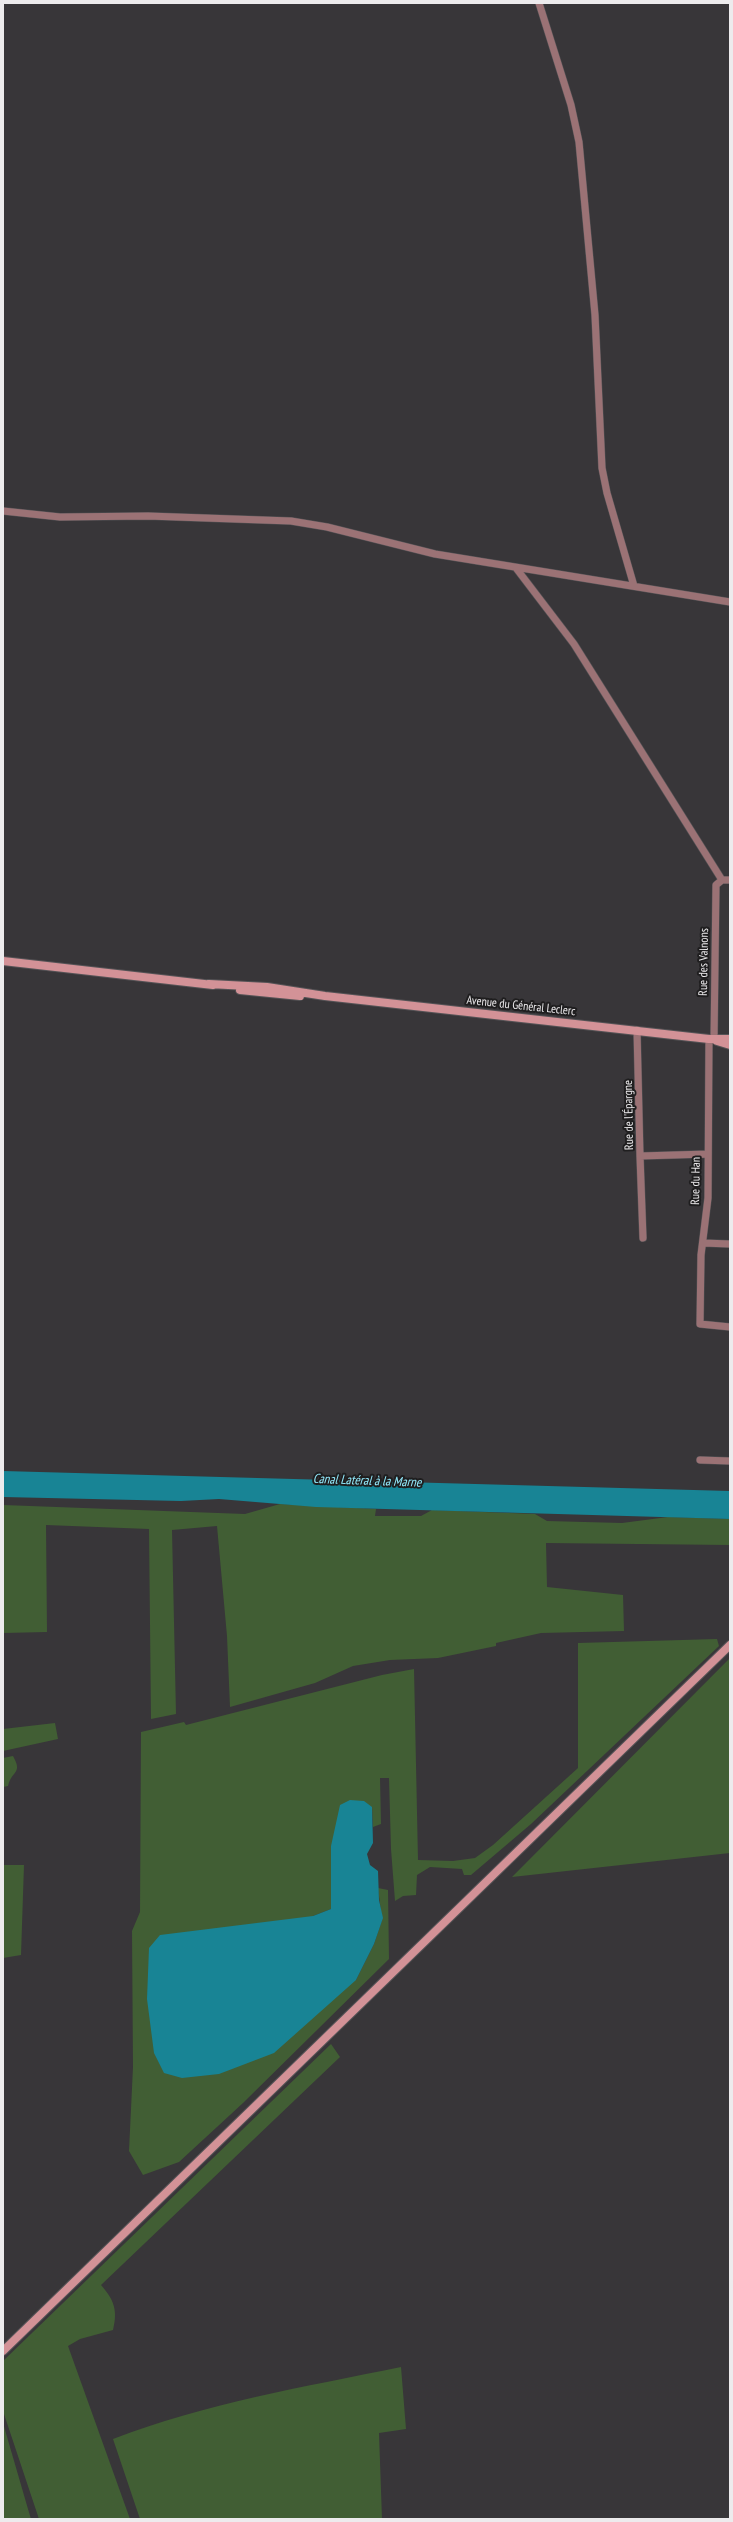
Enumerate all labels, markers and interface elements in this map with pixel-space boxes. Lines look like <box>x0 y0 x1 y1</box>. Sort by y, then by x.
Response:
street label: Rue des Valnons <box>696 928 712 996</box>
street label: Avenue du Général Leclerc <box>466 993 576 1019</box>
street label: Rue de l'Épargne <box>621 1080 637 1150</box>
street label: Rue du Han <box>688 1157 704 1205</box>
water label: Canal Latéral à la Marne <box>312 1471 422 1491</box>

